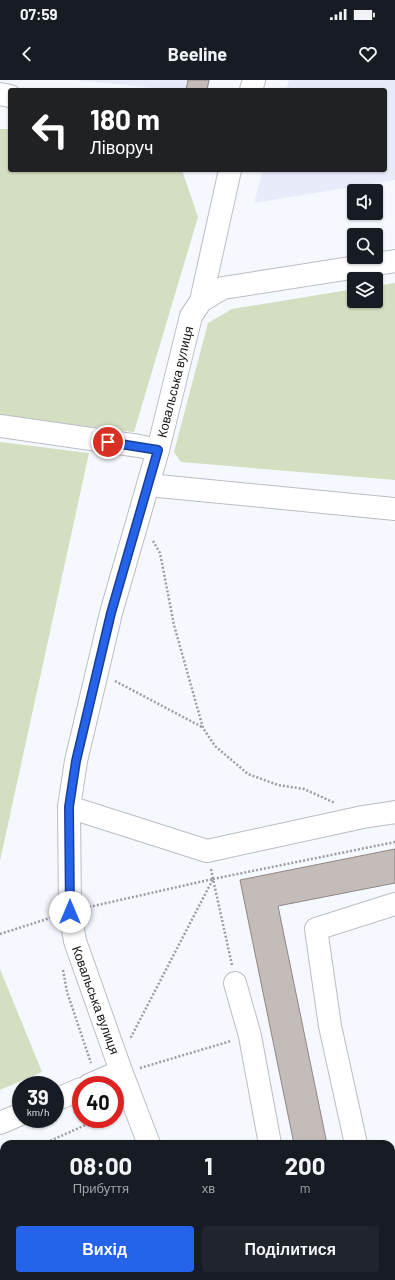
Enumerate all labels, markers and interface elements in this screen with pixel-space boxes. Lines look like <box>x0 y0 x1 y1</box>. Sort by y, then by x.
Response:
text: 07:59 <box>20 5 58 23</box>
icon: back <box>16 43 38 65</box>
text: Beeline <box>168 43 227 65</box>
icon: heart <box>357 43 379 65</box>
text: 180 m <box>90 102 160 136</box>
icon: left <box>24 104 76 156</box>
text: Ліворуч <box>90 136 153 158</box>
map controls <box>347 184 383 308</box>
button: sound <box>347 184 383 220</box>
button: search <box>347 228 383 264</box>
button: layers <box>347 272 383 308</box>
street label: Ковальська вулиця <box>153 324 196 439</box>
pin <box>91 425 125 459</box>
icon: arrive <box>97 431 119 453</box>
position arrow <box>49 891 91 933</box>
street label: Ковальська вулиця <box>69 944 123 1056</box>
speed limit sign: 40 <box>72 1076 124 1128</box>
text: 39 <box>27 1085 49 1109</box>
text: km/h <box>27 1106 49 1118</box>
text: 08:00 <box>70 1151 132 1180</box>
text: 1 <box>204 1151 213 1180</box>
text: 200 <box>285 1151 325 1180</box>
text: Прибуття <box>73 1180 129 1196</box>
text: хв <box>202 1180 215 1196</box>
text: m <box>300 1180 310 1196</box>
button: Вихід <box>16 1226 194 1272</box>
button: Поділитися <box>202 1226 379 1272</box>

